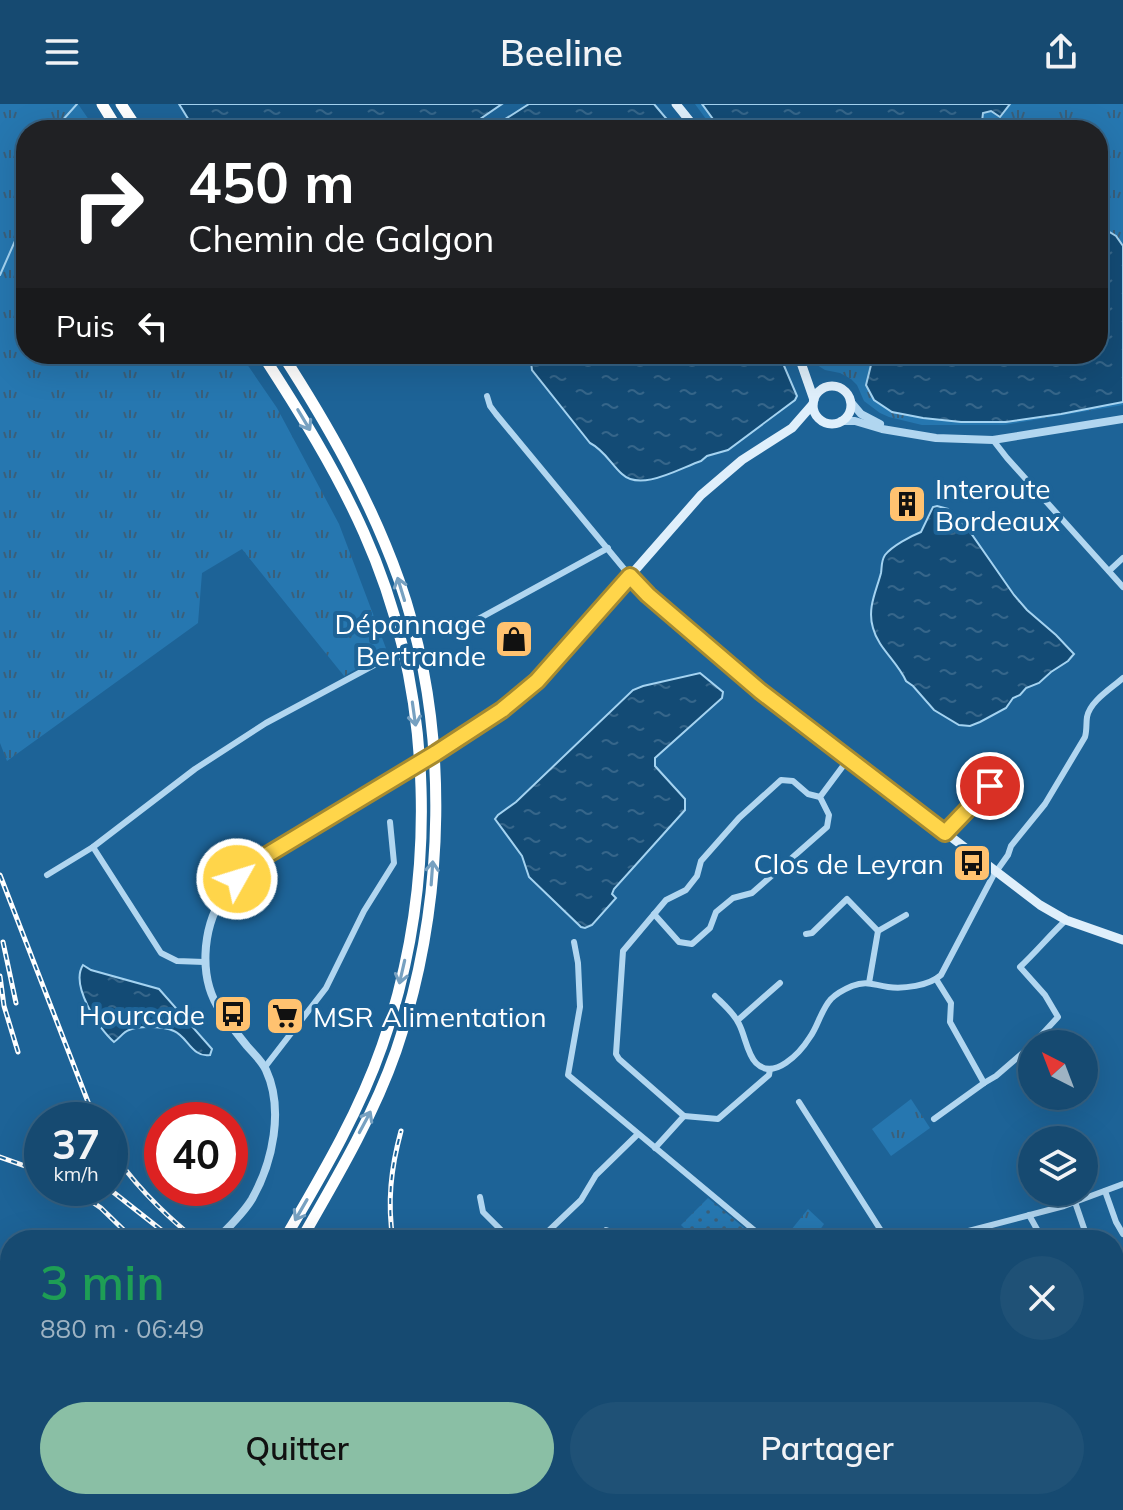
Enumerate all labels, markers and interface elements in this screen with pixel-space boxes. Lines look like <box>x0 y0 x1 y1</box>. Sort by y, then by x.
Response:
icon: menu <box>40 30 84 74</box>
text: Beeline <box>500 30 623 75</box>
icon: share <box>1039 30 1083 74</box>
text: 450 m <box>188 147 355 217</box>
icon: right <box>56 152 160 256</box>
text: Chemin de Galgon <box>188 216 494 261</box>
icon: left <box>131 304 175 348</box>
text: Puis <box>56 307 115 345</box>
one-way arrow <box>296 408 312 431</box>
place label: Interoute Bordeaux <box>935 471 1060 538</box>
building icon: Interoute Bordeaux <box>886 483 928 525</box>
one-way arrow <box>393 576 408 602</box>
place label: Dépannage Bertrande <box>335 606 486 673</box>
shop icon: Dépannage Bertrande <box>493 618 535 660</box>
one-way arrow <box>407 701 422 726</box>
pin <box>956 752 1024 820</box>
icon: arrive <box>968 764 1012 808</box>
position arrow <box>195 837 279 921</box>
bus stop icon: Clos de Leyran <box>951 842 993 884</box>
place label: Clos de Leyran <box>753 846 944 881</box>
one-way arrow <box>425 860 440 887</box>
one-way arrow <box>394 958 409 984</box>
bus stop icon: Hourcade <box>212 993 254 1035</box>
supermarket icon: MSR Alimentation <box>264 995 306 1037</box>
place label: Hourcade <box>79 997 205 1032</box>
place label: MSR Alimentation <box>313 999 547 1034</box>
north arrow <box>1018 1030 1098 1110</box>
map controls <box>1018 1030 1098 1206</box>
speed limit sign: 40 <box>144 1102 248 1206</box>
one-way arrow <box>358 1111 374 1135</box>
text: 37 <box>52 1119 100 1169</box>
button: layers <box>1018 1126 1098 1206</box>
text: km/h <box>53 1161 99 1186</box>
one-way arrow <box>293 1198 309 1221</box>
text: 3 min <box>40 1252 165 1312</box>
button: close <box>1000 1256 1084 1340</box>
text: 880 m · 06:49 <box>40 1312 204 1345</box>
button: Quitter <box>40 1402 554 1494</box>
button: Partager <box>570 1402 1084 1494</box>

